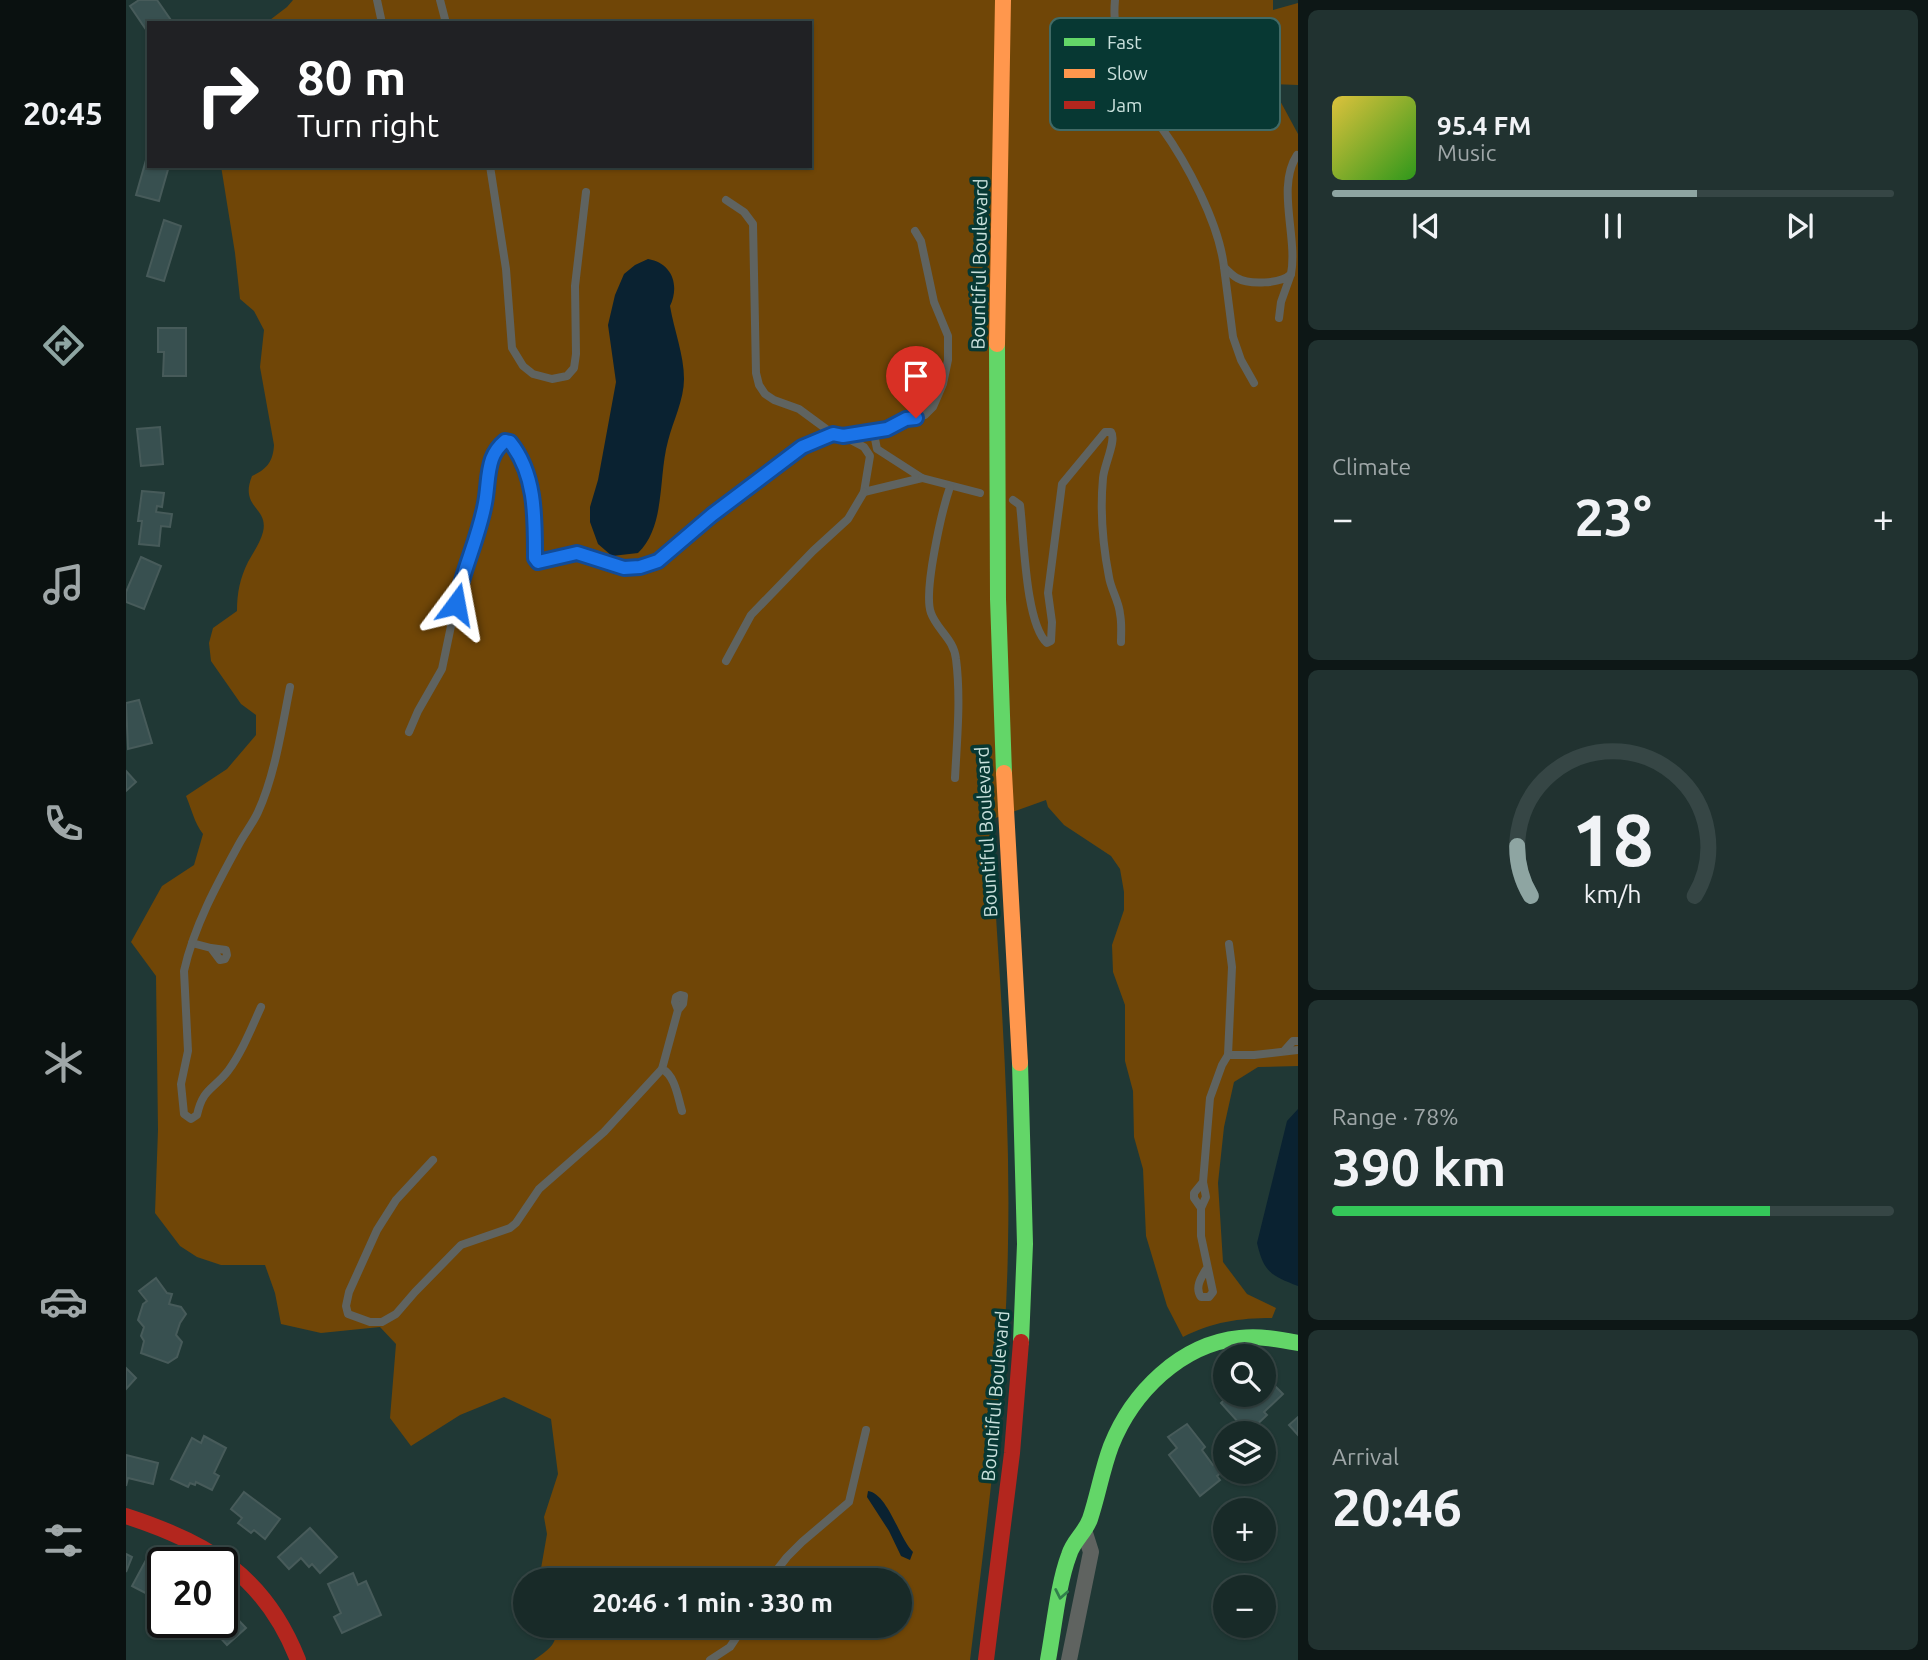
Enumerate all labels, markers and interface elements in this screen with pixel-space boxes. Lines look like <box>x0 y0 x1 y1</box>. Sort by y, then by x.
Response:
legend <box>1050 18 1280 130</box>
text: Fast <box>1107 31 1142 53</box>
icon: right <box>182 49 273 140</box>
text: 80 m <box>297 49 406 104</box>
text: Slow <box>1107 62 1148 84</box>
text: Jam <box>1107 94 1143 116</box>
text: 20:45 <box>23 95 103 131</box>
text: Turn right <box>297 107 439 143</box>
text: 95.4 FM <box>1437 111 1531 140</box>
text: Music <box>1437 140 1496 165</box>
street label: Bountiful Boulevard <box>967 178 991 350</box>
icon: previous <box>1407 207 1445 245</box>
icon: pause <box>1594 207 1632 245</box>
icon: next <box>1781 207 1819 245</box>
icon: directions <box>39 321 88 370</box>
pin <box>886 346 946 418</box>
icon: arrive <box>897 357 935 395</box>
text: Climate <box>1332 454 1411 479</box>
text: 23° <box>1574 488 1652 546</box>
text: − <box>1332 497 1353 539</box>
text: + <box>1873 497 1894 539</box>
icon: music <box>39 560 88 609</box>
position arrow <box>419 567 493 641</box>
street label: Bountiful Boulevard <box>971 746 1001 918</box>
text: 18 <box>1572 798 1654 880</box>
icon: phone <box>39 799 88 848</box>
text: km/h <box>1584 880 1642 908</box>
icon: climate <box>39 1038 88 1087</box>
text: Range · 78% <box>1332 1104 1459 1129</box>
text: 390 km <box>1332 1138 1506 1196</box>
icon: car <box>39 1277 88 1326</box>
street label: Bountiful Boulevard <box>977 1310 1013 1482</box>
map controls <box>1213 1344 1276 1638</box>
button: search <box>1213 1344 1276 1407</box>
button: layers <box>1213 1421 1276 1484</box>
text: Arrival <box>1332 1444 1399 1469</box>
text: 20:46 <box>1332 1478 1462 1536</box>
button: + <box>1213 1498 1276 1561</box>
icon: filters <box>39 1516 88 1565</box>
speed limit sign: 20 <box>147 1547 238 1638</box>
button: − <box>1213 1575 1276 1638</box>
text: 20:46 · 1 min · 330 m <box>592 1588 833 1617</box>
one-way arrow <box>1054 1588 1069 1600</box>

